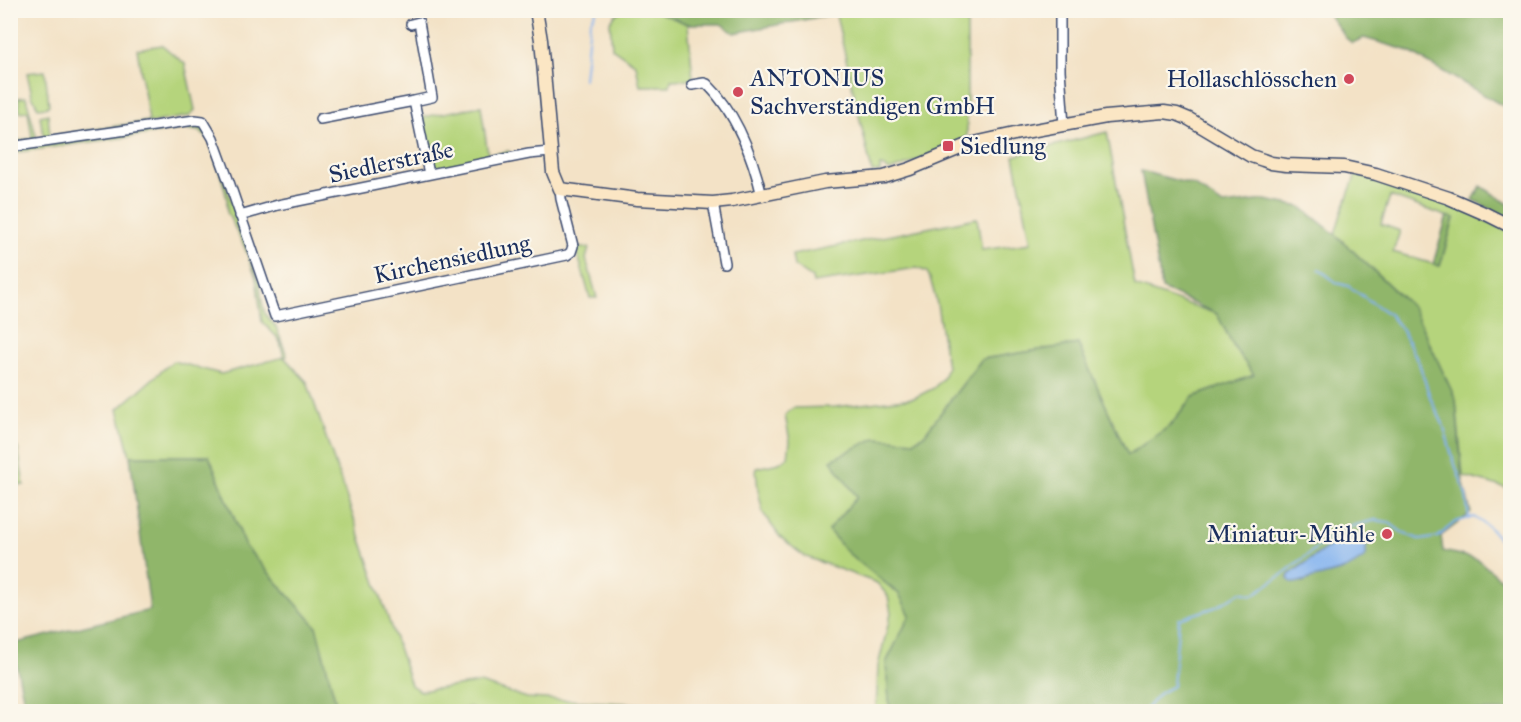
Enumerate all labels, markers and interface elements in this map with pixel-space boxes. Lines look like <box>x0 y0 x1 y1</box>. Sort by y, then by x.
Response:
place label: ANTONIUS Sachverständigen GmbH <box>749 63 995 121</box>
place label: Hollaschlösschen <box>1166 64 1337 94</box>
marker: Hollaschlösschen <box>1342 72 1356 86</box>
marker: ANTONIUS Sachverständigen GmbH <box>731 85 745 99</box>
place label: Siedlung <box>960 131 1046 161</box>
street label: Siedlerstraße <box>326 134 456 190</box>
marker: Siedlung <box>941 139 955 153</box>
street label: Kirchensiedlung <box>371 228 534 290</box>
place label: Miniatur-Mühle <box>1207 519 1375 549</box>
marker: Miniatur-Mühle <box>1380 527 1394 541</box>

